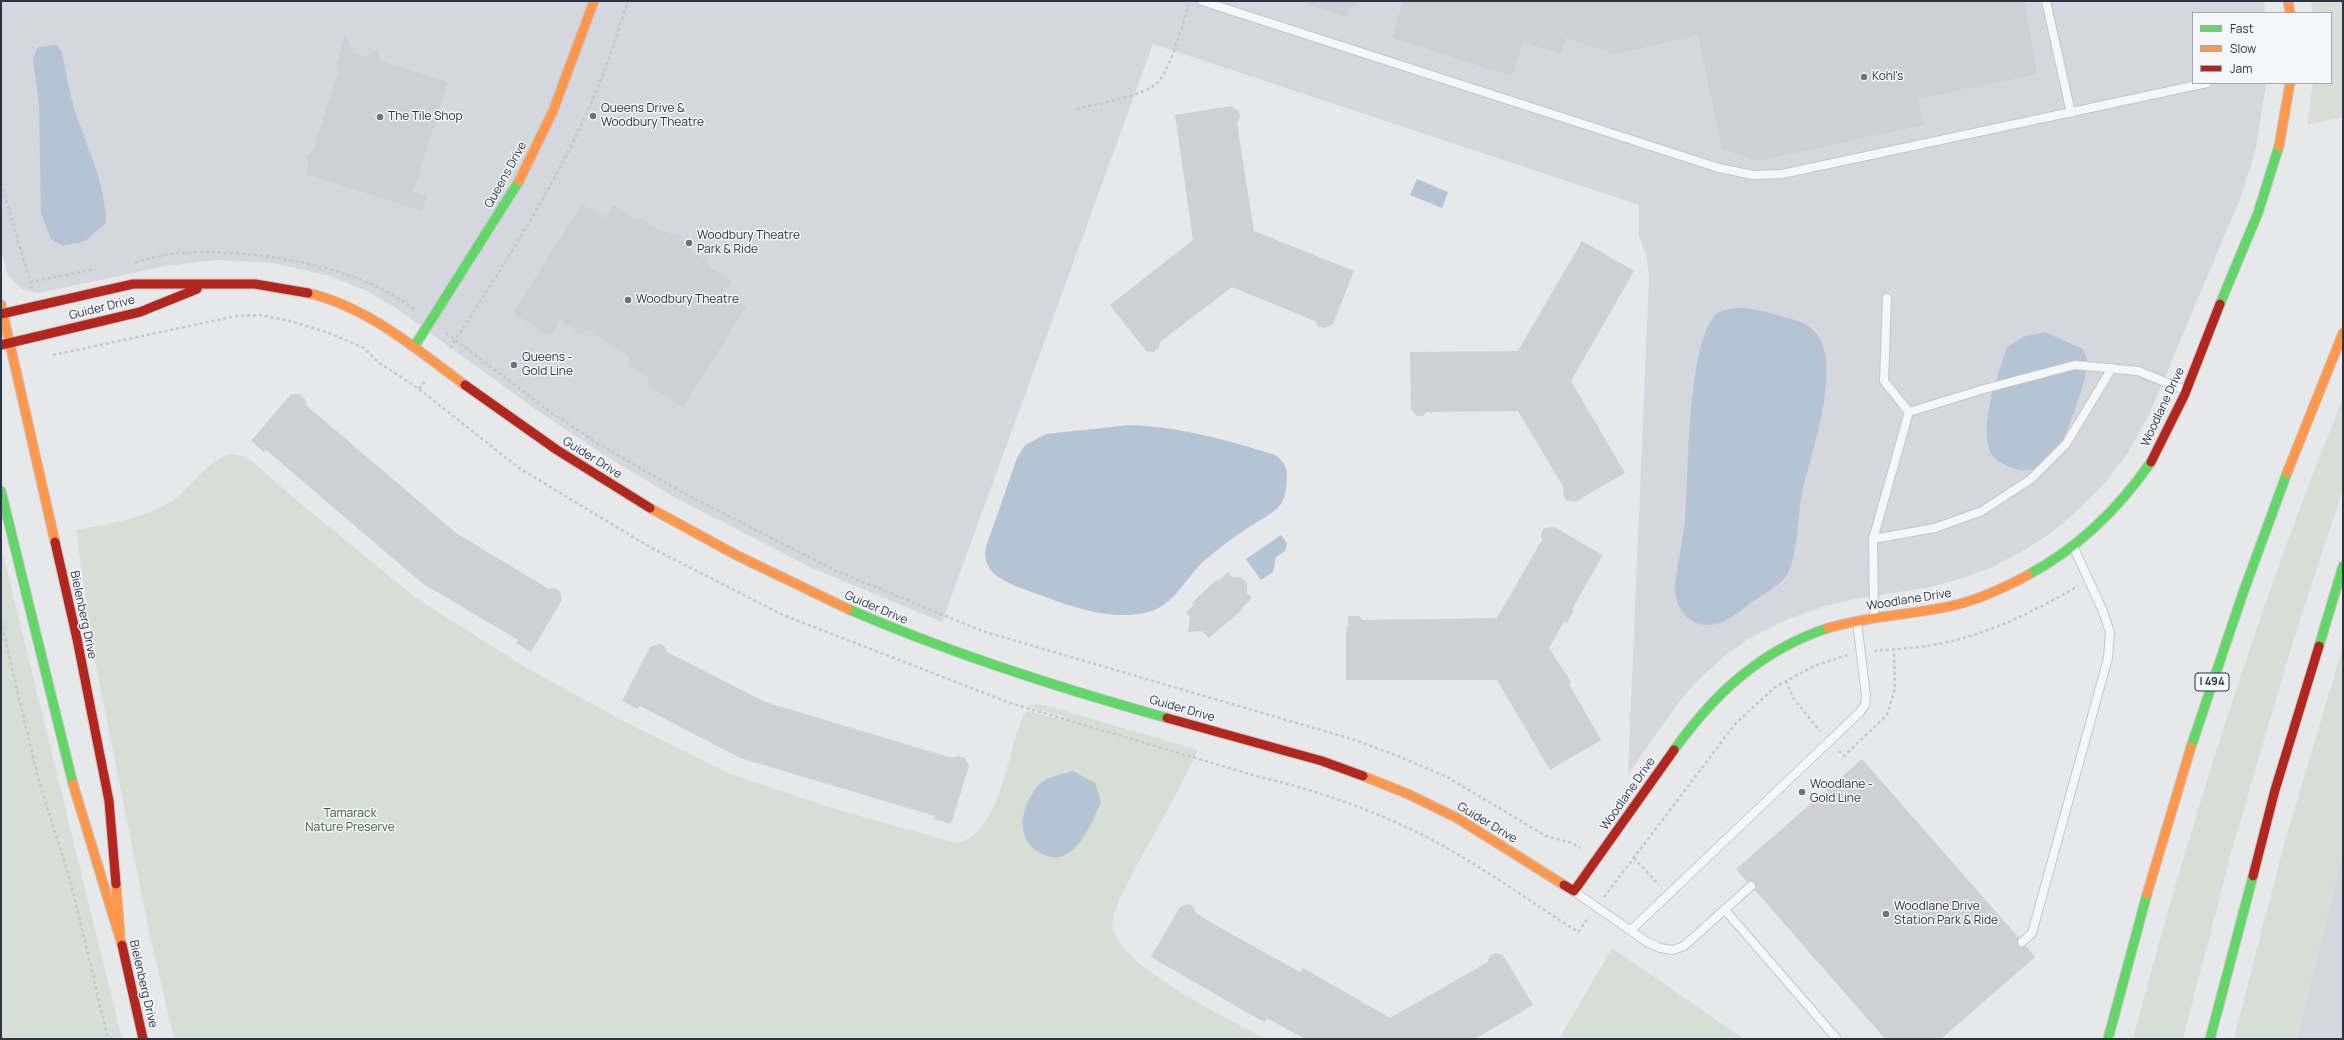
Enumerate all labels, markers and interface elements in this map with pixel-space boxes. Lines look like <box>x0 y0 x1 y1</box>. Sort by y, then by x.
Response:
legend <box>2192 12 2332 84</box>
text: Fast <box>2230 20 2254 37</box>
text: Slow <box>2230 40 2256 57</box>
text: Jam <box>2230 60 2252 77</box>
place label: Kohl's <box>1872 70 1903 84</box>
marker: Kohl's <box>1859 72 1869 82</box>
place label: Queens Drive & Woodbury Theatre <box>601 102 704 130</box>
place label: The Tile Shop <box>388 110 463 124</box>
marker: Queens Drive & Woodbury Theatre <box>588 111 598 121</box>
marker: The Tile Shop <box>375 112 385 122</box>
street label: Queens Drive <box>482 139 530 211</box>
place label: Woodbury Theatre Park & Ride <box>697 229 800 257</box>
marker: Woodbury Theatre Park & Ride <box>684 238 694 248</box>
street label: Guider Drive <box>68 293 136 323</box>
place label: Woodbury Theatre <box>636 293 739 307</box>
marker: Woodbury Theatre <box>623 295 633 305</box>
place label: Queens - Gold Line <box>522 351 573 379</box>
marker: Queens - Gold Line <box>509 360 519 370</box>
street label: Woodlane Drive <box>2138 365 2188 449</box>
street label: Guider Drive <box>560 434 624 482</box>
street label: Bielenberg Drive <box>67 570 99 660</box>
street label: Woodlane Drive <box>1865 586 1953 614</box>
street label: Guider Drive <box>842 588 910 628</box>
road number: I 494 <box>2195 673 2229 691</box>
street label: Guider Drive <box>1148 693 1216 725</box>
street label: Woodlane Drive <box>1597 755 1659 833</box>
place label: Woodlane - Gold Line <box>1810 778 1873 806</box>
marker: Woodlane - Gold Line <box>1797 787 1807 797</box>
street label: Guider Drive <box>1454 799 1520 847</box>
park label: Tamarack Nature Preserve <box>305 807 395 835</box>
place label: Woodlane Drive Station Park & Ride <box>1894 900 1998 928</box>
marker: Woodlane Drive Station Park & Ride <box>1881 909 1891 919</box>
street label: Bielenberg Drive <box>126 939 160 1029</box>

